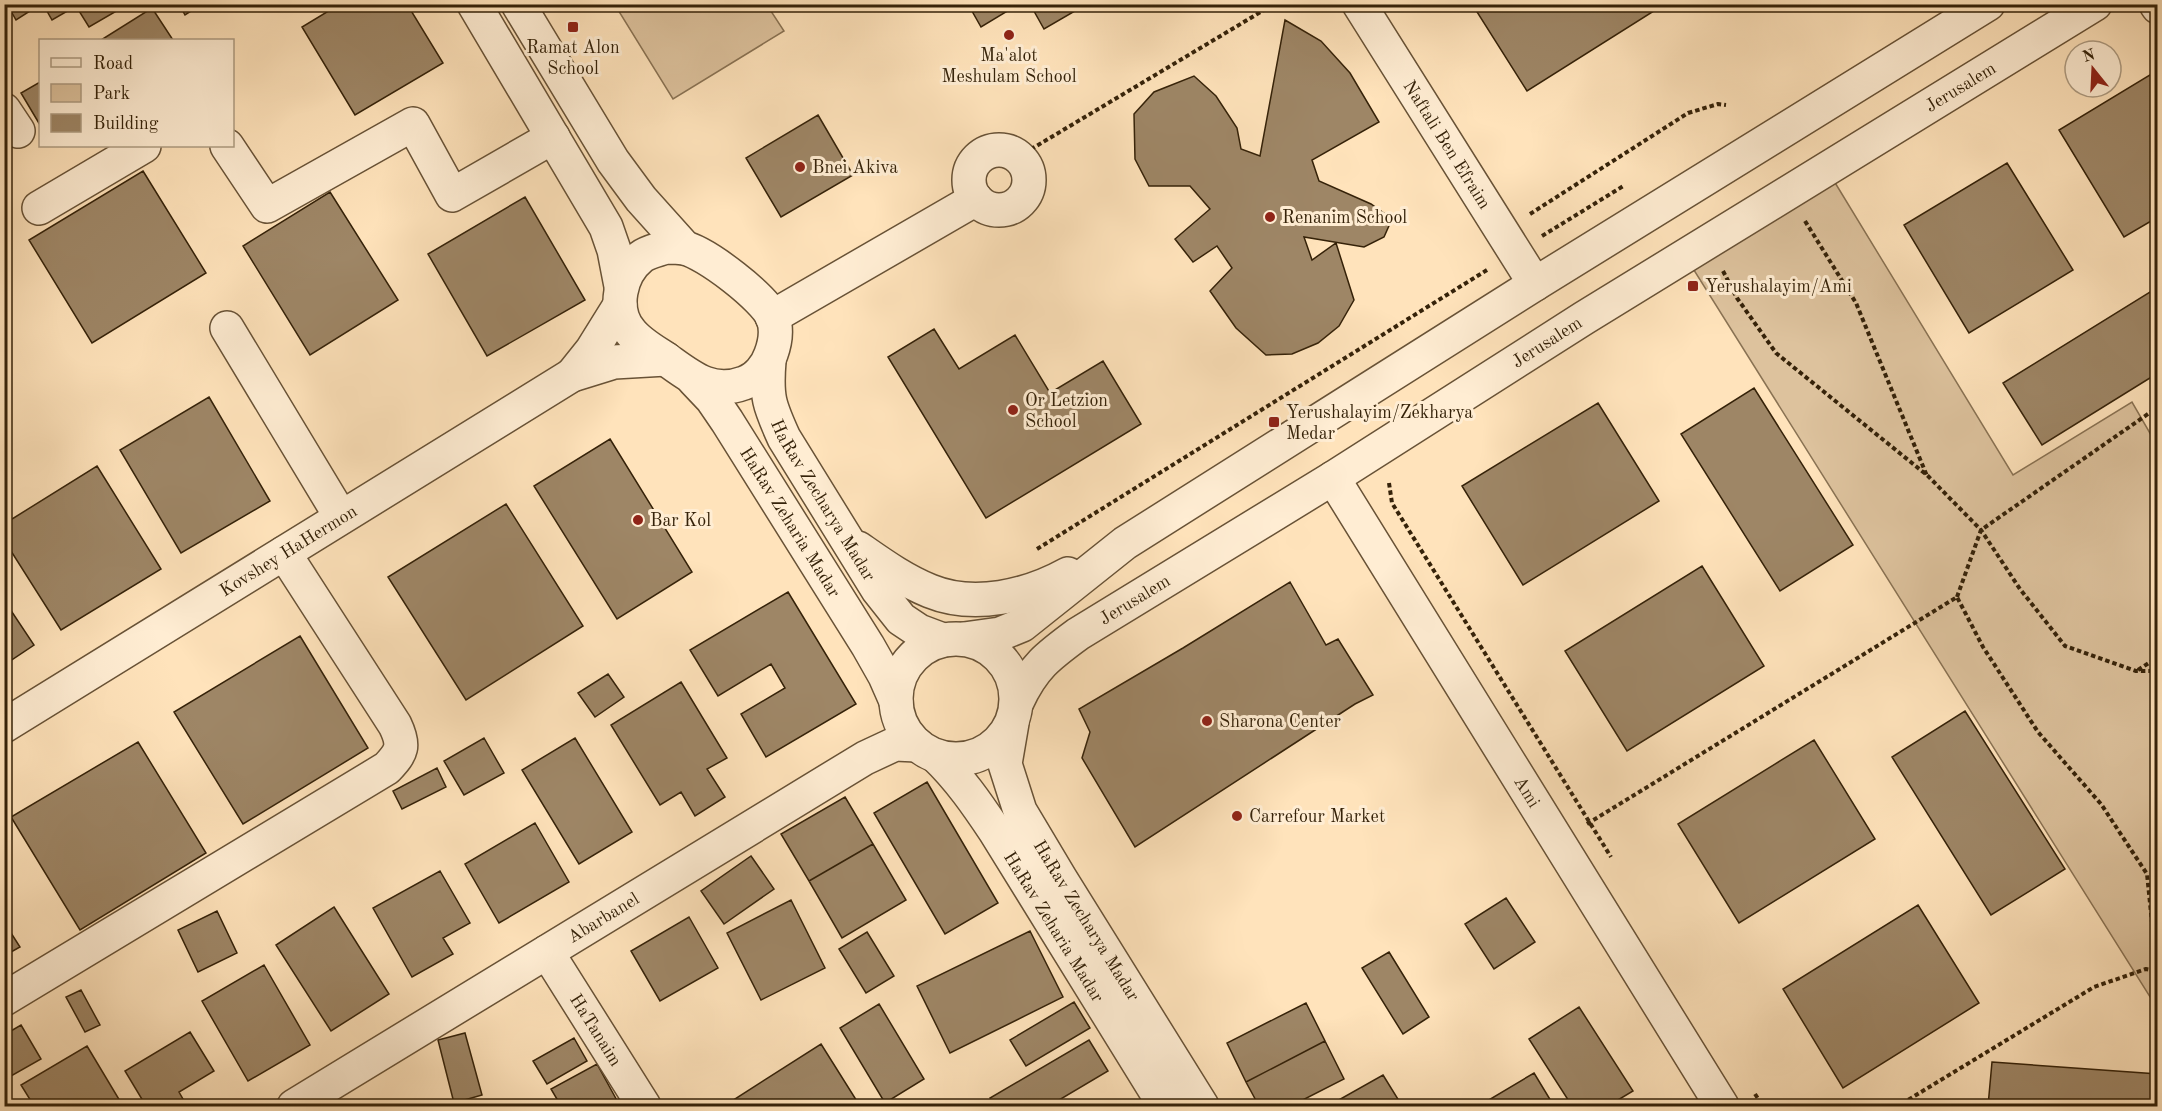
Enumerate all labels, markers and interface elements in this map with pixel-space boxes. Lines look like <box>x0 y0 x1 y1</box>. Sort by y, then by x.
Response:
marker: Ramat Alon School <box>566 20 580 34</box>
marker: Ma'alot Meshulam School <box>1002 28 1016 42</box>
legend <box>39 39 234 147</box>
place label: Ramat Alon School <box>526 39 620 78</box>
north arrow <box>2063 39 2123 99</box>
place label: Ma'alot Meshulam School <box>941 47 1077 86</box>
text: N <box>2081 47 2098 66</box>
text: Road <box>93 55 133 73</box>
street label: Jerusalem <box>1922 59 1999 116</box>
street label: Naftali Ben Efraim <box>1399 78 1494 213</box>
text: Park <box>93 85 130 103</box>
text: Building <box>93 115 159 133</box>
place label: Bnei Akiva <box>812 159 898 177</box>
marker: Bnei Akiva <box>793 160 807 174</box>
place label: Renanim School <box>1282 209 1407 227</box>
marker: Renanim School <box>1263 210 1277 224</box>
place label: Yerushalayim/Ami <box>1705 278 1852 296</box>
marker: Yerushalayim/Ami <box>1686 279 1700 293</box>
street label: Jerusalem <box>1509 314 1585 372</box>
place label: Or Letzion School <box>1025 392 1108 431</box>
marker: Or Letzion School <box>1006 403 1020 417</box>
place label: Yerushalayim/Zekharya Medar <box>1286 404 1473 443</box>
marker: Yerushalayim/Zekharya Medar <box>1267 415 1281 429</box>
street label: HaRav Zecharya Madar <box>767 417 878 585</box>
street label: HaRav Zeharia Madar <box>736 444 843 601</box>
street label: Kovshey HaHermon <box>217 502 361 600</box>
place label: Bar Kol <box>650 512 711 530</box>
marker: Bar Kol <box>631 513 645 527</box>
street label: Jerusalem <box>1097 572 1174 629</box>
place label: Sharona Center <box>1219 713 1341 731</box>
marker: Sharona Center <box>1200 714 1214 728</box>
street label: Ami <box>1510 773 1543 811</box>
place label: Carrefour Market <box>1249 808 1385 826</box>
marker: Carrefour Market <box>1230 809 1244 823</box>
street label: HaRav Zecharya Madar <box>1030 837 1143 1005</box>
street label: HaRav Zeharia Madar <box>1000 849 1107 1006</box>
street label: Abarbanel <box>565 890 643 947</box>
street label: HaTanaim <box>566 991 625 1070</box>

